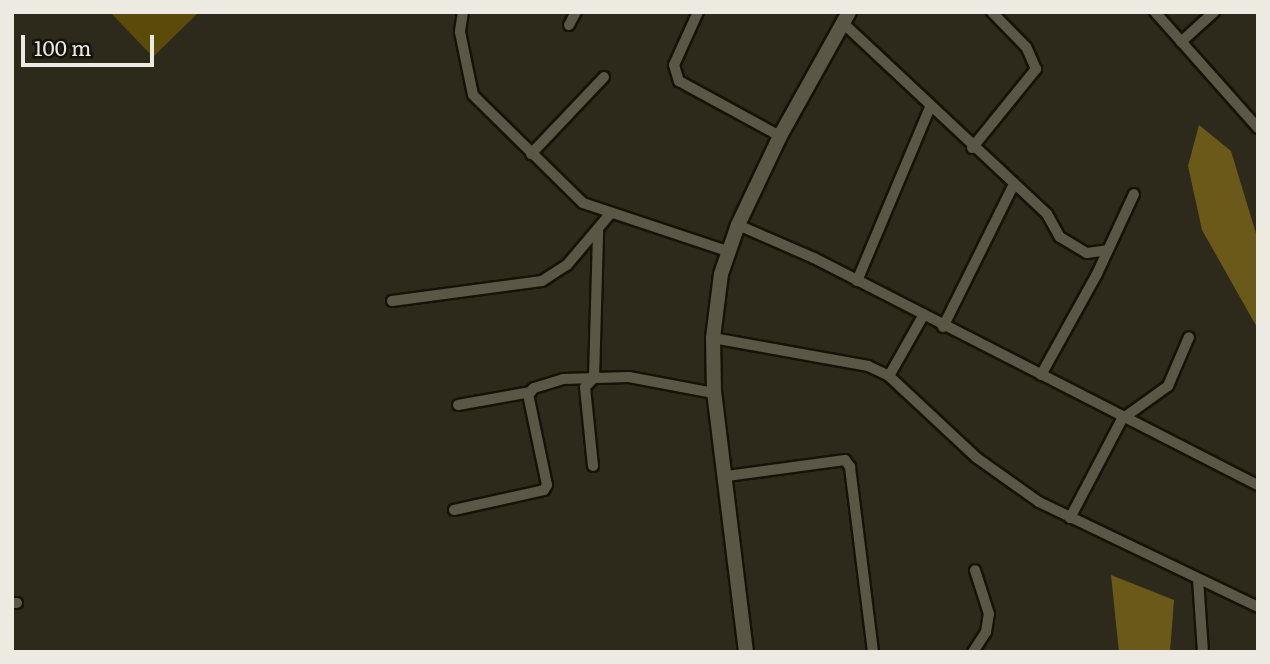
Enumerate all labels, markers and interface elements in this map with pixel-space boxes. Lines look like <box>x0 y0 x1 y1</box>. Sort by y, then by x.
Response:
scale bar <box>24 21 158 65</box>
text: 100 m <box>34 31 91 62</box>

